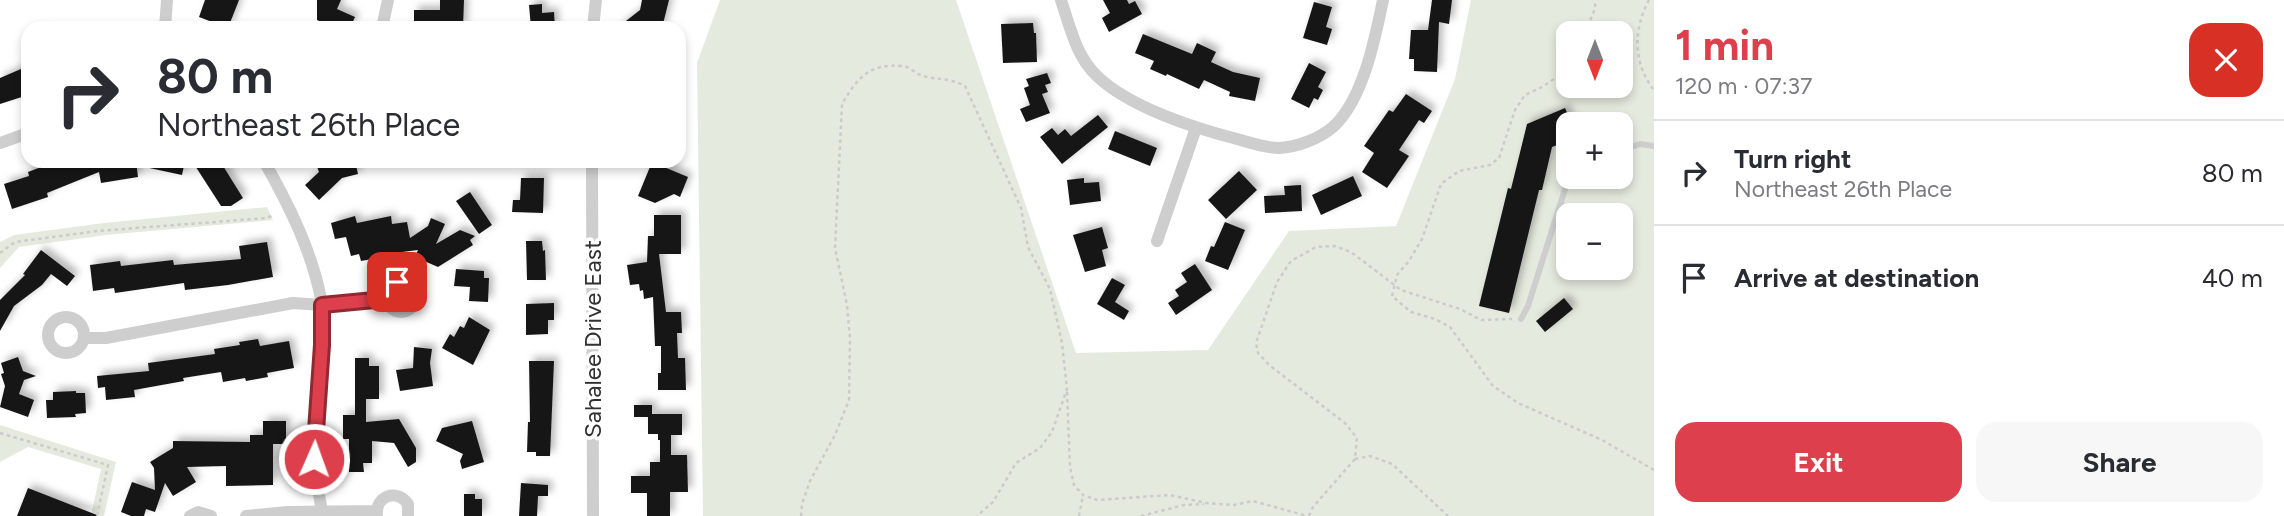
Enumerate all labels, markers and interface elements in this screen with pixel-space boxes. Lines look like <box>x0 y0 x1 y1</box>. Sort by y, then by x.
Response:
text: 1 min <box>1675 20 1774 71</box>
north arrow <box>1556 21 1633 98</box>
map controls <box>1556 21 1633 280</box>
button: close <box>2189 23 2263 97</box>
text: 80 m <box>157 46 273 105</box>
icon: right <box>42 49 133 140</box>
text: 120 m · 07:37 <box>1675 72 1812 100</box>
text: Northeast 26th Place <box>157 106 460 144</box>
button: + <box>1556 112 1633 189</box>
text: Turn right <box>1734 143 1851 175</box>
icon: right <box>1675 154 1713 192</box>
text: 80 m <box>2202 157 2263 189</box>
text: Northeast 26th Place <box>1734 175 1952 203</box>
button: − <box>1556 203 1633 280</box>
street label: Sahalee Drive East <box>578 240 607 438</box>
pin <box>367 252 427 312</box>
icon: arrive <box>1675 259 1713 297</box>
text: Arrive at destination <box>1734 262 1979 294</box>
text: 40 m <box>2202 262 2263 294</box>
icon: arrive <box>378 263 416 301</box>
position arrow <box>277 422 351 496</box>
button: Exit <box>1675 422 1962 502</box>
button: Share <box>1976 422 2263 502</box>

